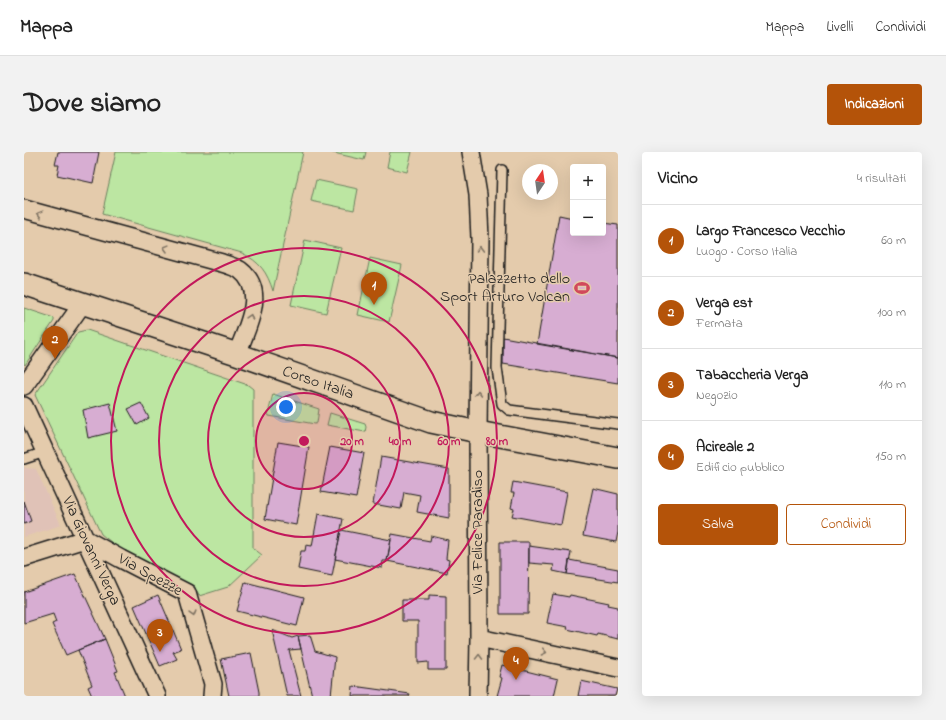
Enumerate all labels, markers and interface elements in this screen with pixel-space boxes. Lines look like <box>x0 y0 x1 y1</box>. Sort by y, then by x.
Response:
text: Mappa <box>20 14 73 41</box>
text: Mappa <box>766 17 804 38</box>
text: Livelli <box>826 17 853 38</box>
text: Condividi <box>875 17 926 38</box>
text: Dove siamo <box>24 84 161 125</box>
button: Indicazioni <box>827 84 922 125</box>
north arrow <box>522 164 558 200</box>
map controls <box>570 164 606 236</box>
button: + <box>570 164 606 200</box>
text: Vicino <box>658 166 698 191</box>
text: 4 risultati <box>857 169 906 188</box>
button: − <box>570 200 606 236</box>
one-way arrow <box>37 210 44 219</box>
text: Largo Francesco Vecchio <box>696 220 845 242</box>
text: 1 <box>669 231 673 250</box>
text: 60 m <box>881 231 906 250</box>
text: Luogo · Corso Italia <box>696 242 797 261</box>
one-way arrow <box>162 244 169 252</box>
one-way arrow <box>476 246 484 252</box>
place label: Palazzetto dello Sport Arturo Volcan <box>440 267 570 309</box>
pin: 1 <box>361 272 387 305</box>
sports icon: Palazzetto dello Sport Arturo Volcan <box>573 279 591 297</box>
text: Verga est <box>696 292 752 314</box>
text: 2 <box>668 303 674 322</box>
text: 100 m <box>877 303 906 322</box>
one-way arrow <box>245 314 254 321</box>
text: Fermata <box>696 314 743 333</box>
pin: 2 <box>42 326 68 359</box>
street label: Corso Italia <box>279 360 357 406</box>
text: Tabaccheria Verga <box>696 364 808 386</box>
text: 3 <box>668 375 674 394</box>
text: 110 m <box>879 375 906 394</box>
text: Negozio <box>696 386 738 405</box>
one-way arrow <box>474 390 482 396</box>
your location <box>276 397 296 417</box>
text: 20 m <box>339 433 364 451</box>
text: 40 m <box>388 433 412 451</box>
text: 60 m <box>437 433 461 451</box>
text: 80 m <box>485 433 509 451</box>
centre of rings <box>297 434 311 448</box>
text: Acireale 2 <box>696 436 755 458</box>
text: 4 <box>668 447 674 466</box>
text: 150 m <box>875 447 906 466</box>
text: Edificio pubblico <box>696 458 785 477</box>
street label: Via Felice Paradiso <box>466 470 490 595</box>
street label: Via Giovanni Verga <box>55 492 127 610</box>
button: Salva <box>658 504 778 545</box>
button: Condividi <box>786 504 906 545</box>
street label: Via Spezze <box>112 547 187 603</box>
one-way arrow <box>188 610 197 617</box>
pin: 3 <box>147 619 173 652</box>
pin: 4 <box>503 647 529 680</box>
one-way arrow <box>541 648 548 656</box>
one-way arrow <box>474 654 483 660</box>

